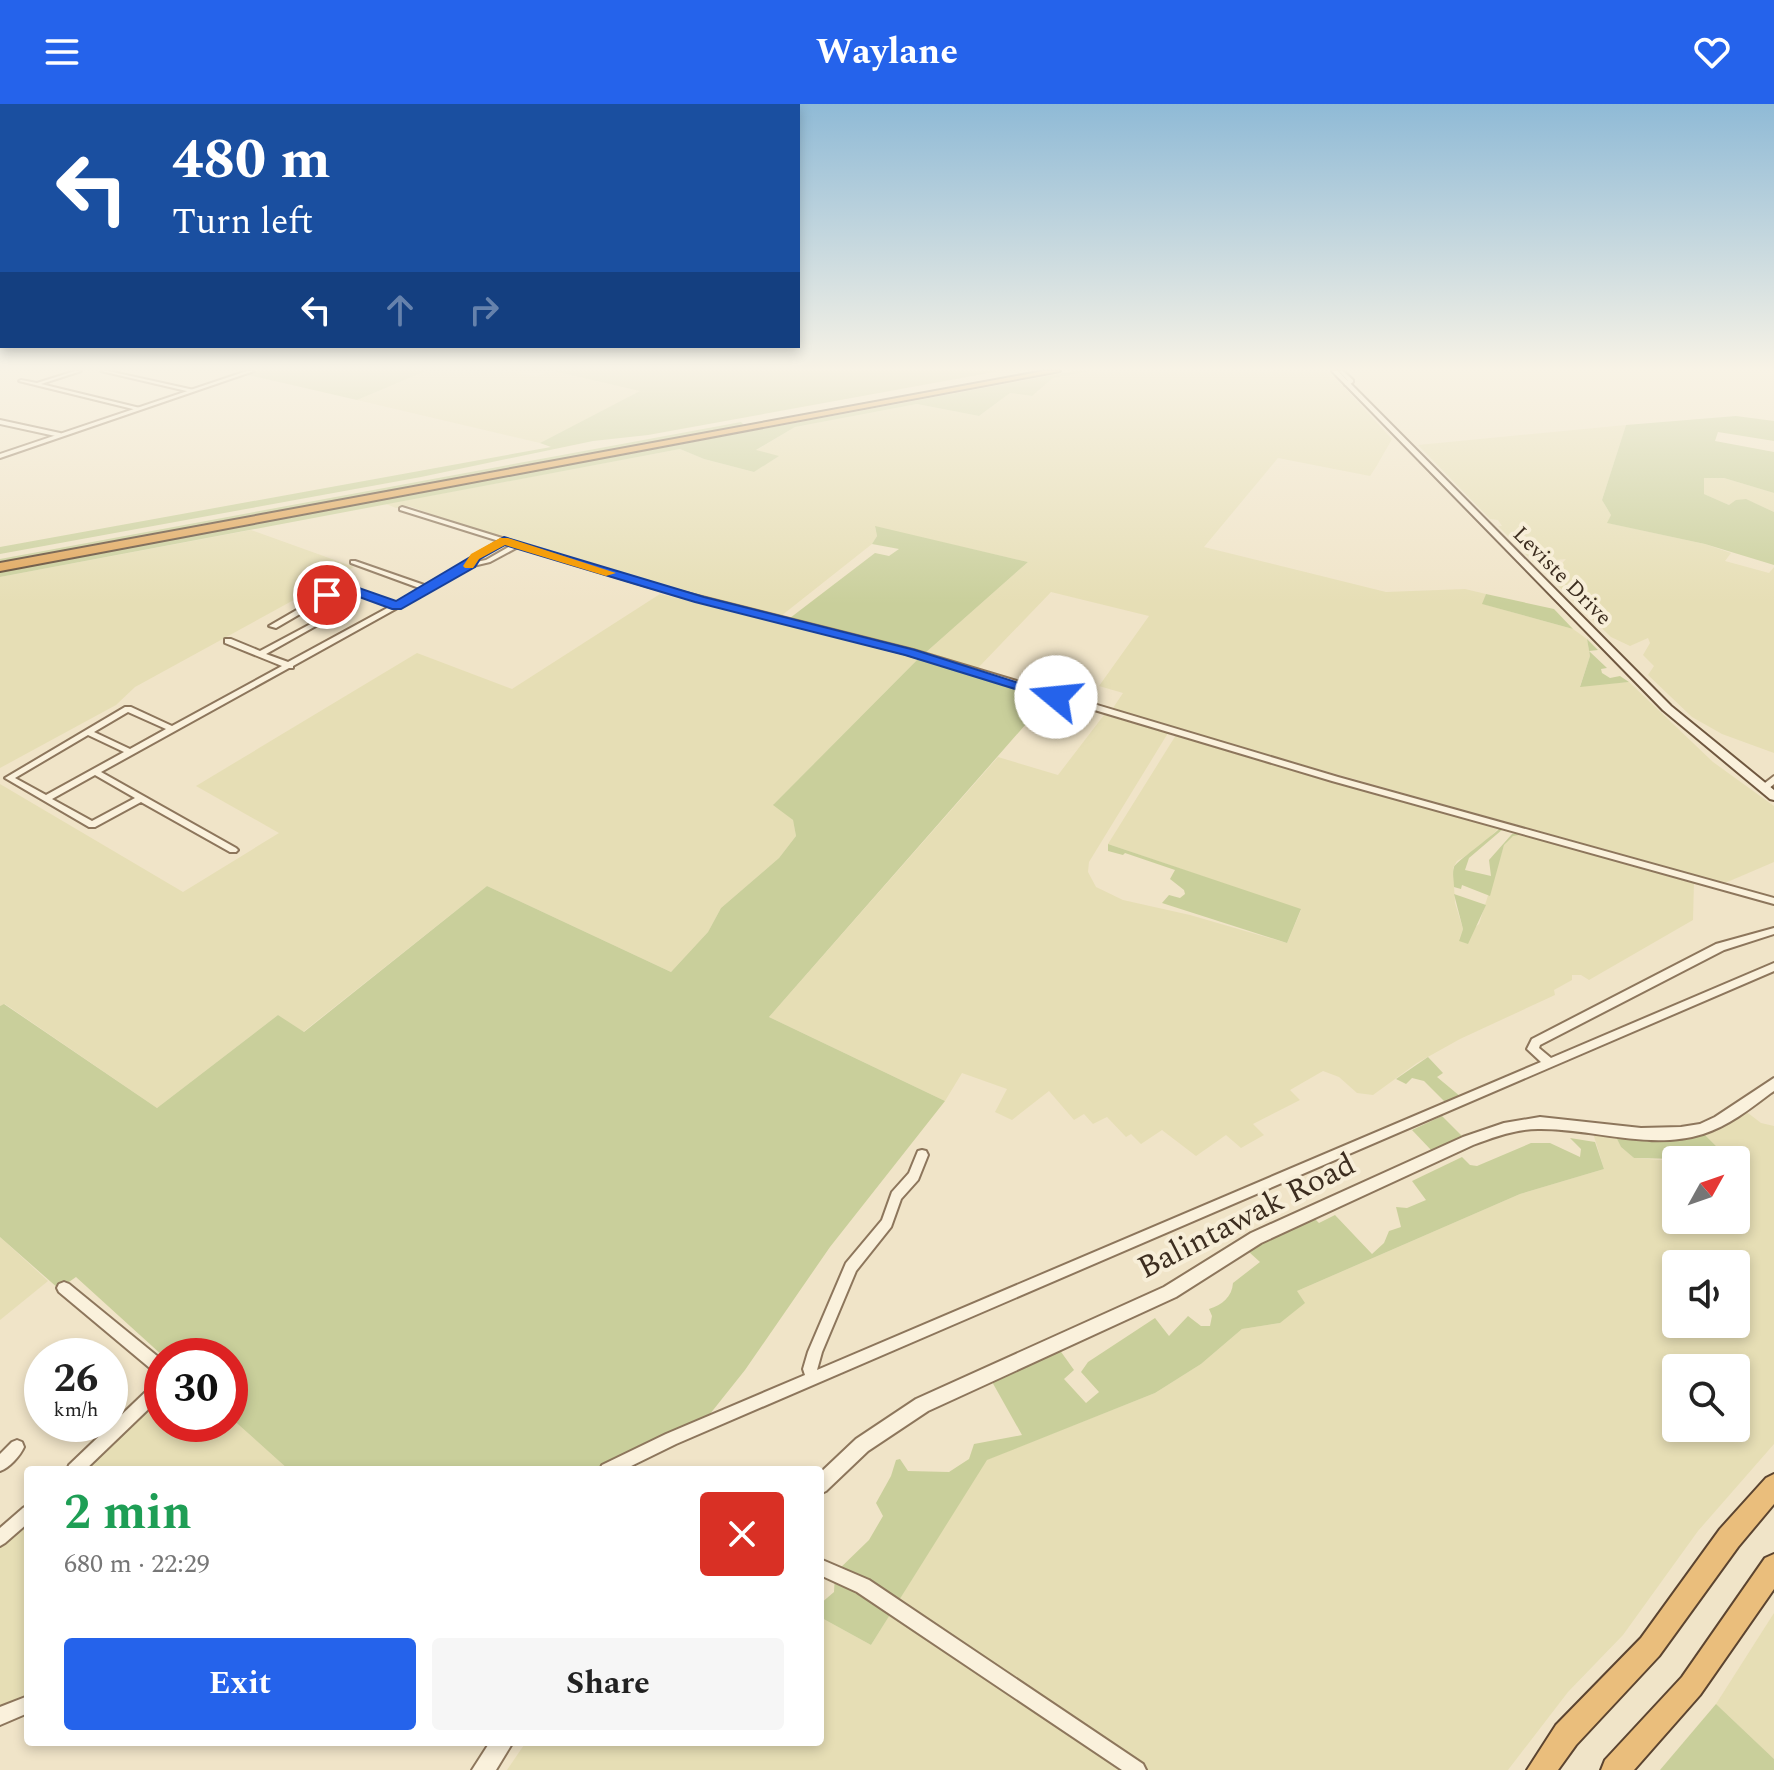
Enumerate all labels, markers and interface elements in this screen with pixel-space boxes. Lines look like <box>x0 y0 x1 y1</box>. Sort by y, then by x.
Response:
text: Waylane <box>816 25 958 80</box>
icon: menu <box>40 30 84 74</box>
icon: heart <box>1690 30 1734 74</box>
text: 480 m <box>172 118 331 203</box>
icon: left <box>40 136 144 240</box>
text: Turn left <box>172 195 313 250</box>
icon: left <box>294 288 338 332</box>
icon: ahead <box>378 288 422 332</box>
icon: right <box>462 288 506 332</box>
street label: Leviste Drive <box>1505 519 1619 633</box>
pin <box>293 561 361 629</box>
icon: arrive <box>305 573 349 617</box>
position arrow <box>1014 655 1098 739</box>
street label: Balintawak Road <box>1129 1140 1364 1292</box>
north arrow <box>1662 1146 1750 1234</box>
map controls <box>1662 1146 1750 1442</box>
button: sound <box>1662 1250 1750 1338</box>
speed limit sign: 30 <box>144 1338 248 1442</box>
text: 26 <box>54 1349 98 1410</box>
button: search <box>1662 1354 1750 1442</box>
text: km/h <box>54 1395 99 1425</box>
text: 2 min <box>64 1477 192 1550</box>
button: close <box>700 1492 784 1576</box>
text: 680 m · 22:29 <box>64 1544 210 1584</box>
button: Exit <box>64 1638 416 1730</box>
button: Share <box>432 1638 784 1730</box>

